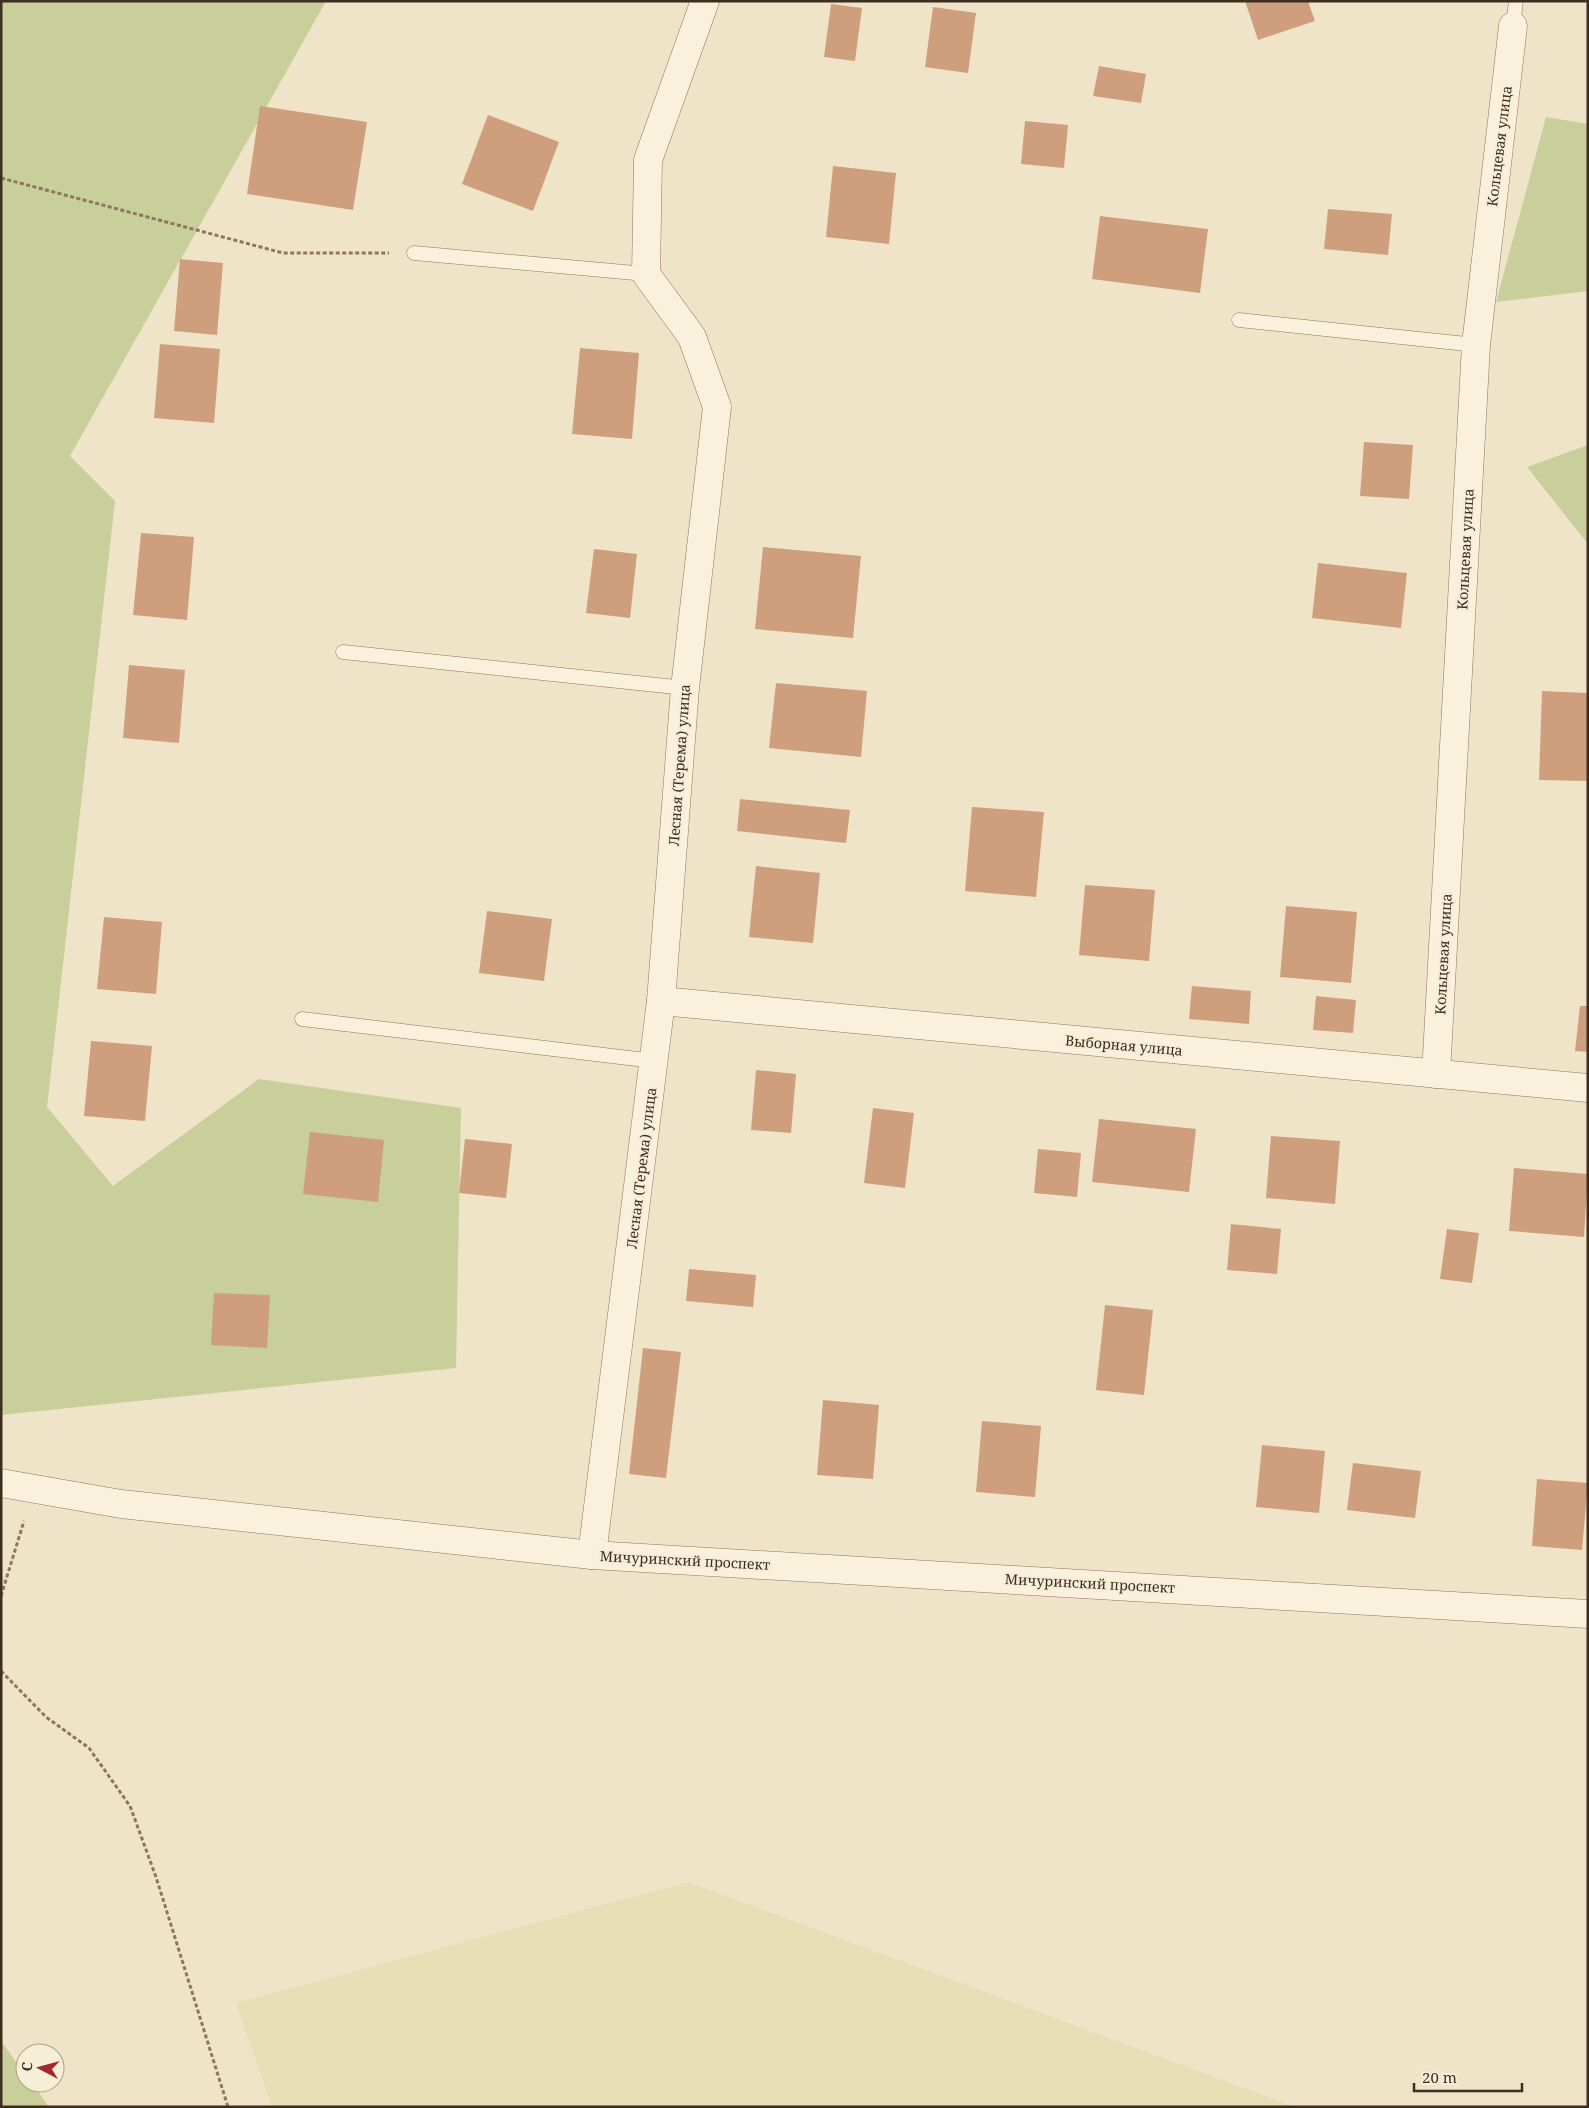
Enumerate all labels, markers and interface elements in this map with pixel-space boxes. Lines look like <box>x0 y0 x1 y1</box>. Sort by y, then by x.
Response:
street label: Кольцевая улица <box>1482 85 1516 207</box>
street label: Кольцевая улица <box>1452 488 1478 610</box>
street label: Лесная (Терема) улица <box>664 683 694 847</box>
street label: Кольцевая улица <box>1430 893 1456 1015</box>
street label: Выборная улица <box>1064 1030 1184 1060</box>
street label: Лесная (Терема) улица <box>622 1086 660 1250</box>
street label: Мичуринский проспект <box>599 1546 771 1574</box>
street label: Мичуринский проспект <box>1004 1569 1176 1597</box>
north arrow <box>15 2043 65 2093</box>
scale bar <box>1414 2060 1522 2092</box>
text: С <box>17 2061 37 2072</box>
text: 20 m <box>1422 2067 1457 2087</box>

